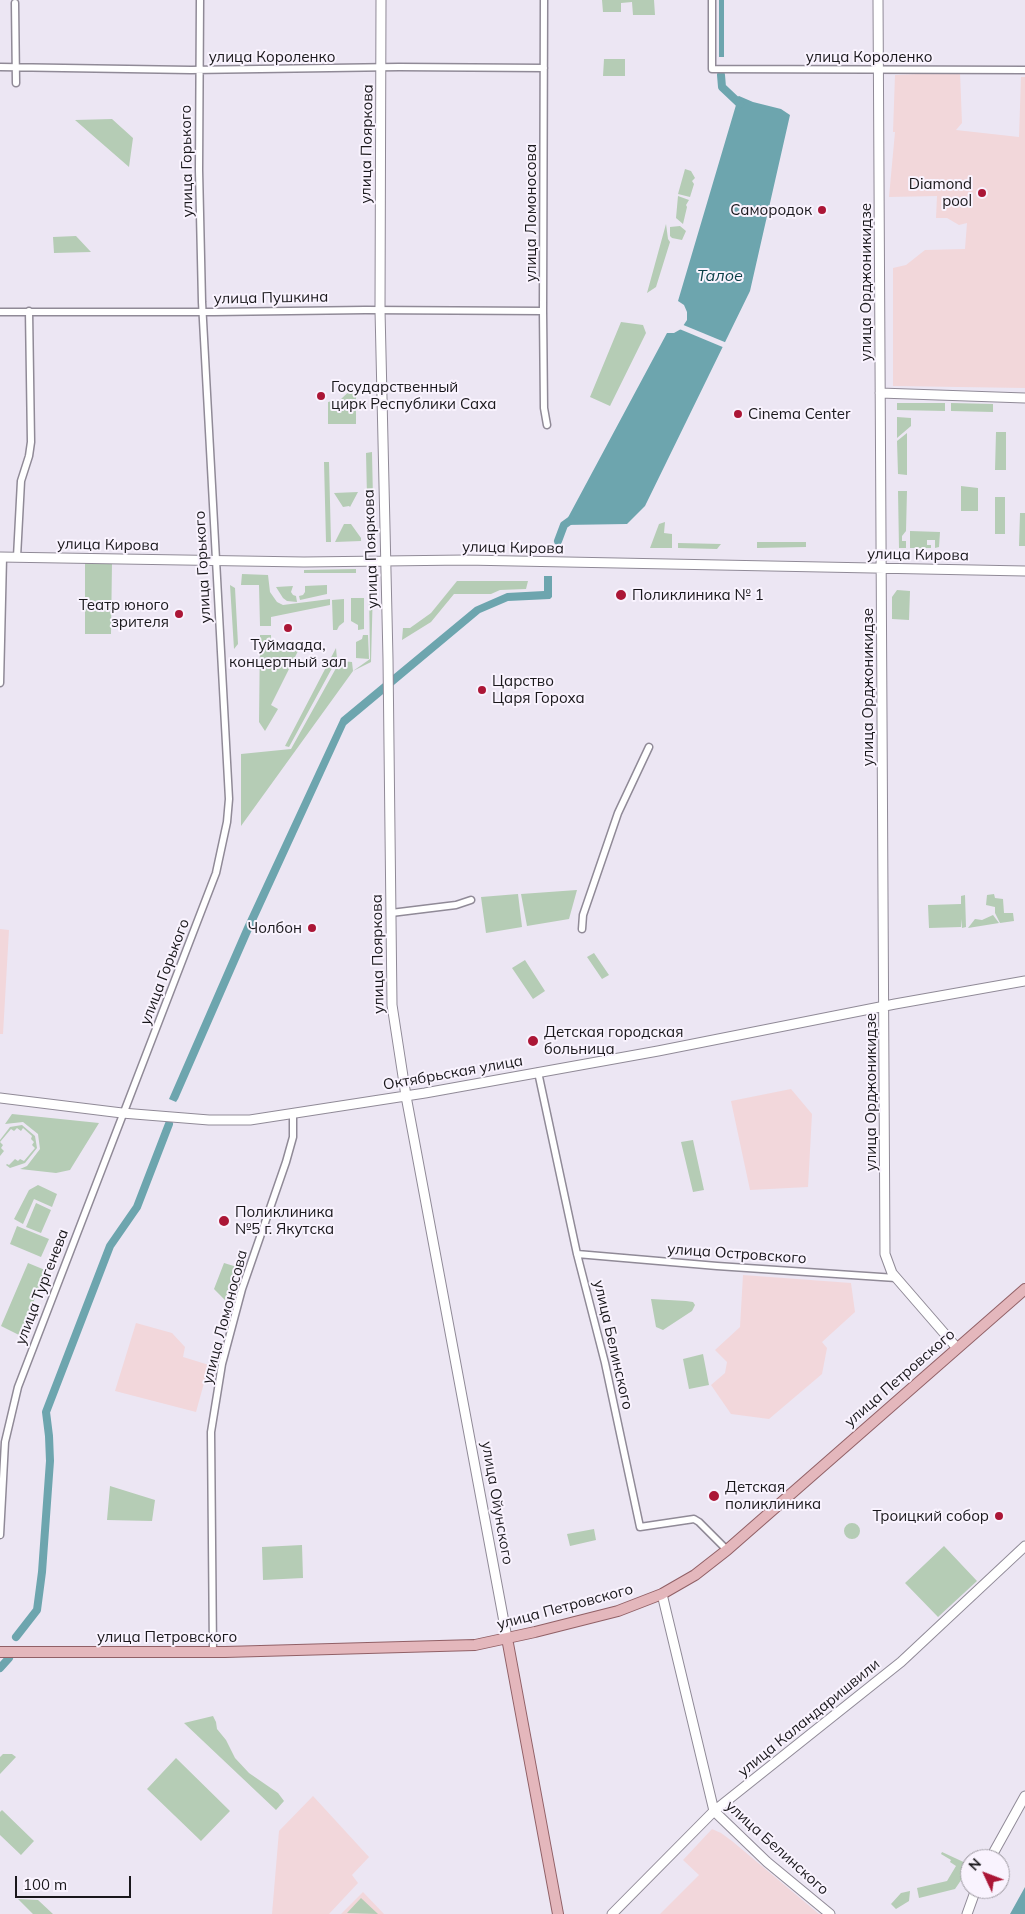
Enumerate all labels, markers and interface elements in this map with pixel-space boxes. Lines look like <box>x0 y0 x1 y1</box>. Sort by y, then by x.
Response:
street label: улица Короленко <box>209 48 335 66</box>
street label: улица Короленко <box>806 48 932 66</box>
street label: улица Пояркова <box>357 84 377 204</box>
street label: улица Горького <box>177 105 197 217</box>
street label: улица Ломоносова <box>522 144 540 282</box>
place label: Diamond pool <box>909 175 972 210</box>
marker: Diamond pool <box>976 187 988 199</box>
place label: Самородок <box>730 201 812 219</box>
street label: улица Орджоникидзе <box>857 203 875 361</box>
marker: Самородок <box>816 204 828 216</box>
water label: Талое <box>697 266 743 286</box>
street label: улица Пушкина <box>214 288 328 308</box>
place label: Государственный цирк Республики Саха <box>331 378 496 413</box>
marker: Государственный цирк Республики Саха <box>315 390 327 402</box>
place label: Cinema Center <box>748 405 850 423</box>
marker: Cinema Center <box>732 408 744 420</box>
street label: улица Пояркова <box>360 489 382 609</box>
street label: улица Горького <box>191 510 215 624</box>
street label: улица Кирова <box>57 535 159 555</box>
street label: улица Кирова <box>462 538 564 558</box>
street label: улица Кирова <box>867 545 969 565</box>
place label: Поликлиника № 1 <box>632 586 764 604</box>
marker: Поликлиника № 1 <box>614 588 628 602</box>
place label: Театр юного зрителя <box>79 596 169 631</box>
marker: Театр юного зрителя <box>173 608 185 620</box>
street label: улица Орджоникидзе <box>859 608 877 766</box>
marker: Туймаада, концертный зал <box>282 622 294 634</box>
place label: Туймаада, концертный зал <box>229 636 347 671</box>
place label: Царство Царя Гороха <box>492 672 585 707</box>
marker: Царство Царя Гороха <box>476 684 488 696</box>
street label: улица Пояркова <box>368 894 388 1014</box>
street label: улица Горького <box>136 916 194 1028</box>
place label: Чолбон <box>248 919 302 937</box>
marker: Чолбон <box>306 922 318 934</box>
street label: улица Орджоникидзе <box>862 1013 880 1171</box>
place label: Детская городская больница <box>544 1023 683 1058</box>
marker: Детская городская больница <box>526 1034 540 1048</box>
street label: Октябрьская улица <box>382 1052 524 1094</box>
place label: Поликлиника №5 г. Якутска <box>235 1203 334 1238</box>
marker: Поликлиника №5 г. Якутска <box>217 1214 231 1228</box>
street label: улица Тургенева <box>12 1227 72 1347</box>
street label: улица Островского <box>667 1240 807 1268</box>
street label: улица Ломоносова <box>198 1248 252 1386</box>
street label: улица Белинского <box>589 1278 637 1412</box>
street label: улица Петровского <box>841 1325 959 1431</box>
street label: улица Ойунского <box>477 1440 517 1566</box>
place label: Детская поликлиника <box>725 1478 821 1513</box>
marker: Детская поликлиника <box>707 1489 721 1503</box>
place label: Троицкий собор <box>872 1507 989 1525</box>
marker: Троицкий собор <box>993 1510 1005 1522</box>
street label: улица Петровского <box>495 1580 635 1634</box>
street label: улица Петровского <box>97 1628 237 1646</box>
street label: улица Каландаришвили <box>734 1655 884 1781</box>
street label: улица Белинского <box>722 1797 832 1899</box>
north arrow <box>960 1849 1010 1899</box>
text: N <box>965 1854 985 1874</box>
scale bar <box>18 1866 134 1898</box>
text: 100 m <box>23 1875 67 1894</box>

